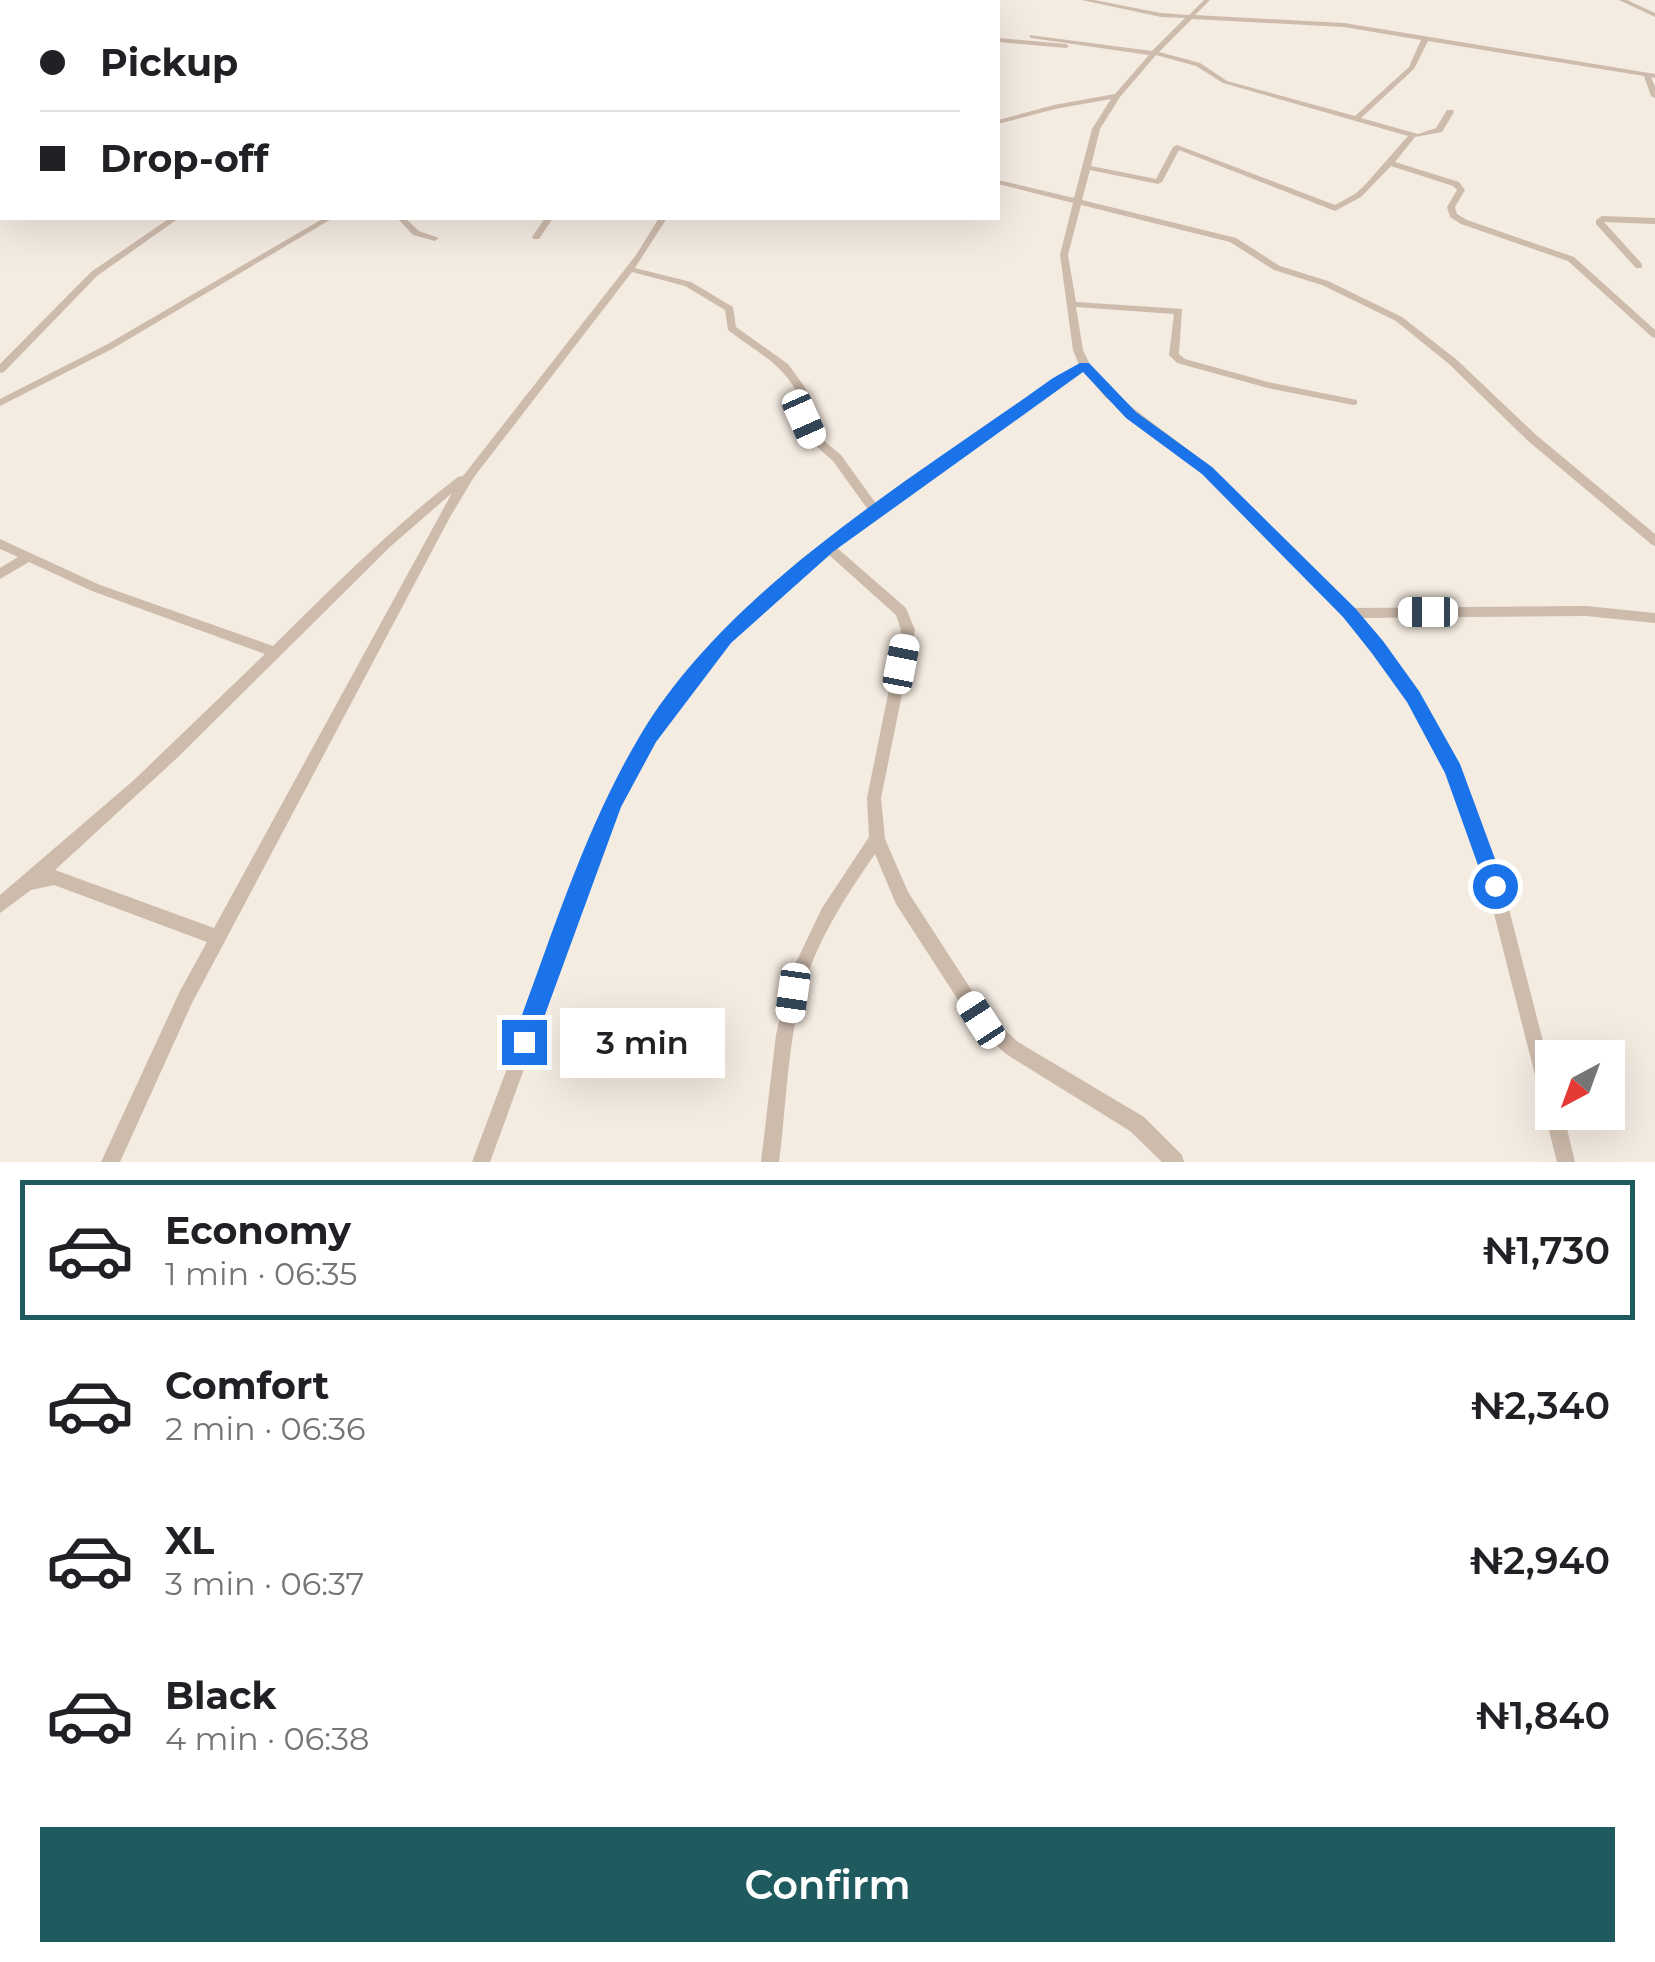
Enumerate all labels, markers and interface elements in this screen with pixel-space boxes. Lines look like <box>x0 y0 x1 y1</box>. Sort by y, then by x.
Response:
text: Pickup <box>100 39 238 86</box>
text: Drop-off <box>100 135 269 182</box>
car <box>778 385 830 453</box>
car <box>1398 597 1458 627</box>
car <box>881 632 921 696</box>
route start <box>1473 864 1518 909</box>
car <box>774 961 812 1025</box>
car <box>952 987 1010 1053</box>
callout: 3 min <box>559 1007 724 1077</box>
route end <box>502 1020 547 1065</box>
text: 3 min <box>596 1023 689 1062</box>
north arrow <box>1535 1040 1625 1130</box>
map controls <box>1535 1040 1625 1130</box>
icon: car <box>45 1205 135 1295</box>
text: Economy <box>165 1207 351 1254</box>
text: ₦1,730 <box>1482 1227 1610 1274</box>
text: 1 min · 06:35 <box>165 1254 357 1293</box>
icon: car <box>45 1360 135 1450</box>
text: Comfort <box>165 1362 329 1409</box>
text: ₦2,340 <box>1471 1382 1610 1429</box>
text: 2 min · 06:36 <box>165 1409 366 1448</box>
icon: car <box>45 1515 135 1605</box>
text: XL <box>165 1517 214 1564</box>
text: ₦2,940 <box>1469 1537 1610 1584</box>
text: 3 min · 06:37 <box>165 1564 364 1603</box>
icon: car <box>45 1670 135 1760</box>
text: Black <box>165 1672 276 1719</box>
text: ₦1,840 <box>1476 1692 1610 1739</box>
text: 4 min · 06:38 <box>165 1719 369 1758</box>
button: Confirm <box>40 1827 1615 1942</box>

